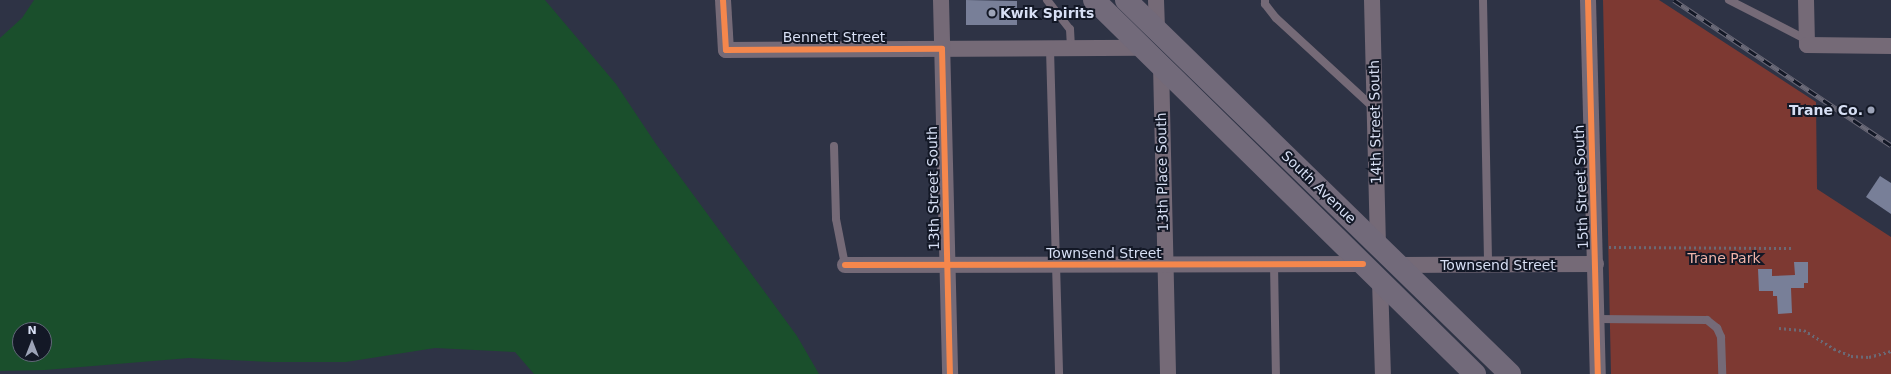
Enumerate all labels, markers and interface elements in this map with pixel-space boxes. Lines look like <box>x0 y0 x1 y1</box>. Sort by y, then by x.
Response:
place label: Kwik Spirits <box>1000 5 1094 21</box>
marker: Kwik Spirits <box>987 8 997 18</box>
street label: Bennett Street <box>783 29 885 45</box>
street label: 14th Street South <box>1366 60 1384 184</box>
place label: Trane Co. <box>1789 102 1863 118</box>
marker: Trane Co. <box>1866 105 1876 115</box>
street label: 13th Place South <box>1153 112 1171 232</box>
street label: 15th Street South <box>1570 125 1592 249</box>
street label: 13th Street South <box>924 126 942 250</box>
street label: South Avenue <box>1278 147 1360 227</box>
street label: Townsend Street <box>1046 245 1162 261</box>
park label: Trane Park <box>1687 250 1761 266</box>
street label: Townsend Street <box>1440 257 1556 273</box>
north arrow <box>12 322 52 362</box>
text: N <box>27 324 37 337</box>

